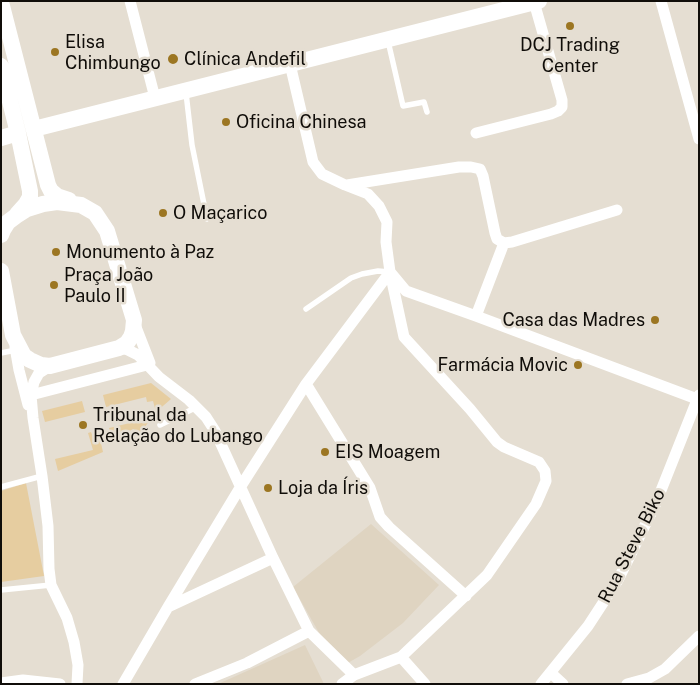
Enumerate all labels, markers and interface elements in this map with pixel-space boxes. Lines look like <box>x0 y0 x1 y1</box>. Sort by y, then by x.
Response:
marker: DCJ Trading Center <box>564 20 576 32</box>
place label: Elisa Chimbungo <box>65 31 161 74</box>
place label: DCJ Trading Center <box>520 34 620 76</box>
marker: Elisa Chimbungo <box>49 46 61 58</box>
place label: Clínica Andefil <box>184 48 306 70</box>
marker: Clínica Andefil <box>166 52 180 66</box>
place label: Oficina Chinesa <box>236 111 367 133</box>
marker: Oficina Chinesa <box>220 116 232 128</box>
place label: O Maçarico <box>173 202 267 224</box>
marker: O Maçarico <box>157 207 169 219</box>
place label: Monumento à Paz <box>66 241 214 263</box>
marker: Monumento à Paz <box>50 246 62 258</box>
place label: Praça João Paulo II <box>64 264 153 306</box>
marker: Praça João Paulo II <box>48 279 60 291</box>
place label: Casa das Madres <box>502 309 645 331</box>
marker: Casa das Madres <box>649 314 661 326</box>
place label: Farmácia Movic <box>437 354 568 376</box>
marker: Farmácia Movic <box>572 359 584 371</box>
place label: Tribunal da Relação do Lubango <box>93 404 263 446</box>
marker: Tribunal da Relação do Lubango <box>77 419 89 431</box>
place label: EIS Moagem <box>335 441 440 463</box>
marker: EIS Moagem <box>319 446 331 458</box>
place label: Loja da Íris <box>278 477 368 499</box>
marker: Loja da Íris <box>262 482 274 494</box>
street label: Rua Steve Biko <box>594 485 670 607</box>

